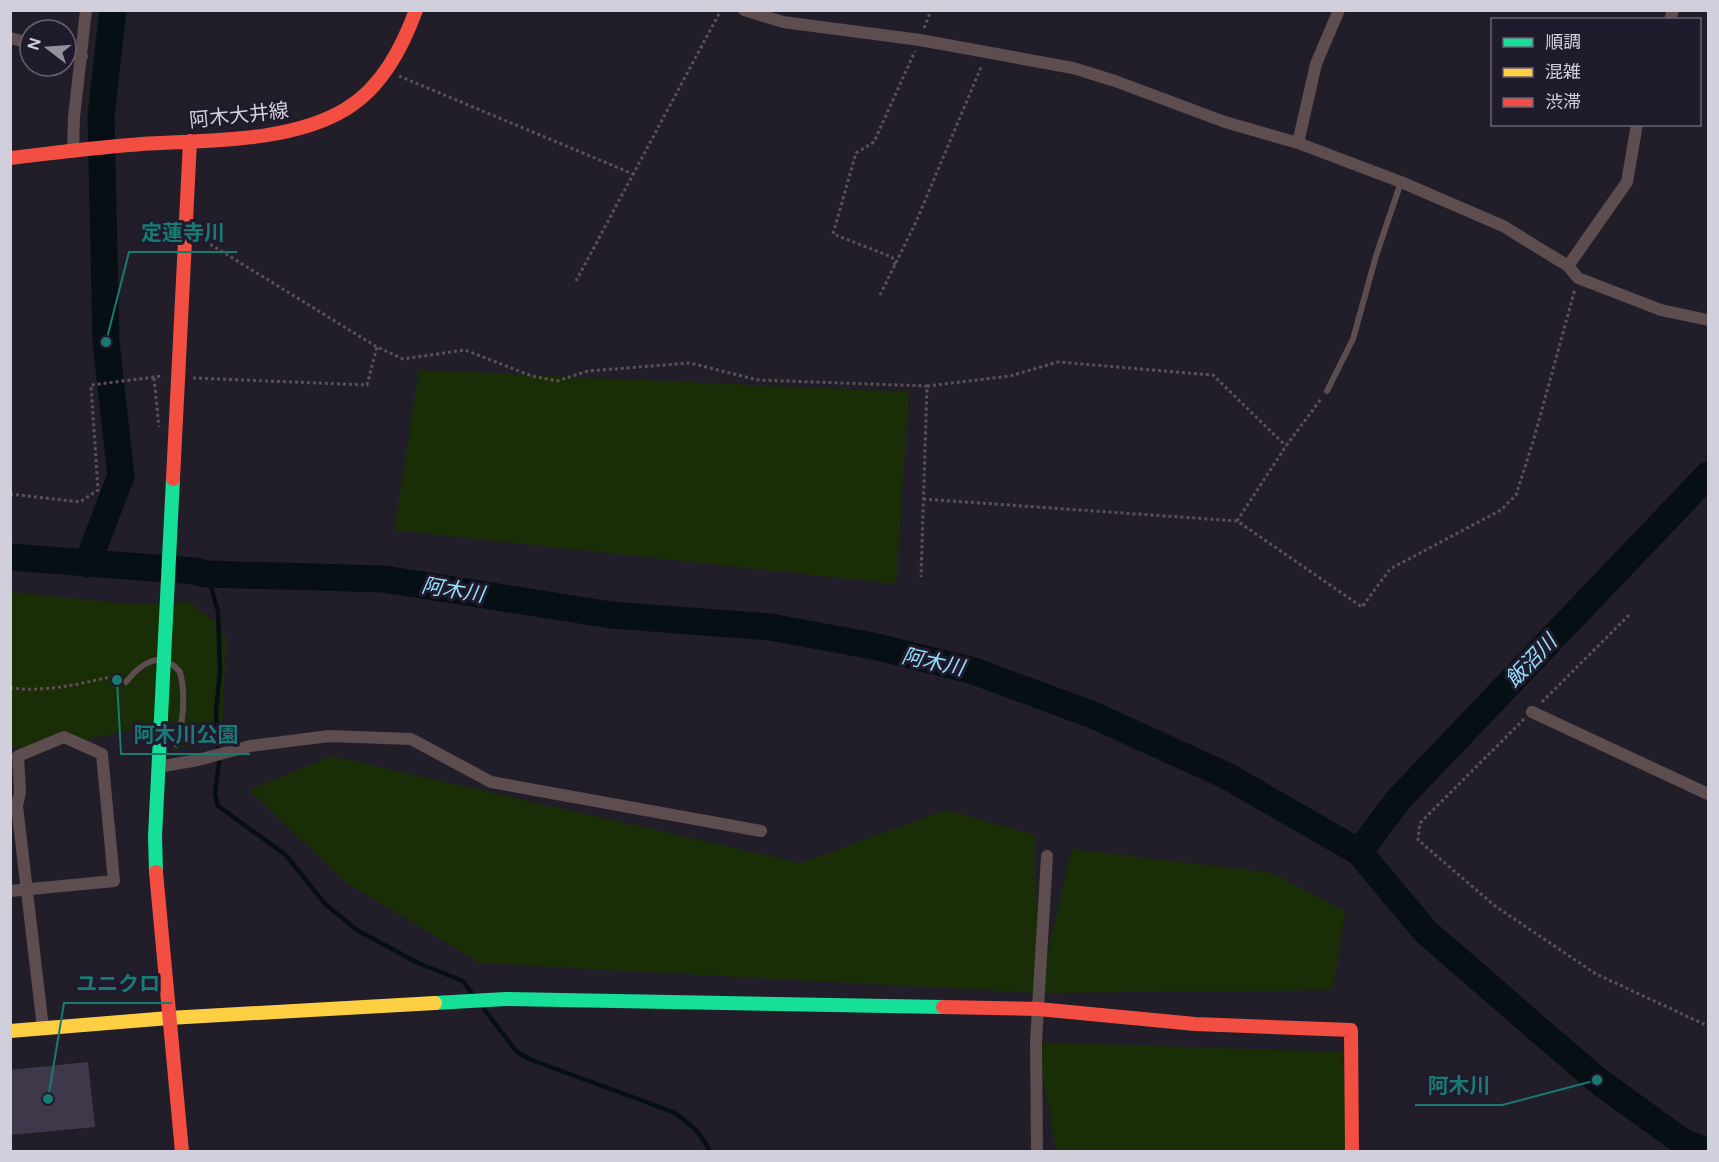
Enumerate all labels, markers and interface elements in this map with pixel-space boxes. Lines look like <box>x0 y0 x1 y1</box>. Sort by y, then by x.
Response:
north arrow <box>18 18 78 78</box>
legend <box>1491 18 1701 126</box>
text: 順調 <box>1545 30 1581 54</box>
text: N <box>22 35 46 52</box>
text: 混雑 <box>1545 60 1581 84</box>
text: 渋滞 <box>1545 90 1581 114</box>
street label: 阿木大井線 <box>188 97 290 133</box>
callout: 定蓮寺川 <box>129 213 237 252</box>
text: 定蓮寺川 <box>141 219 225 247</box>
water label: 阿木川 <box>420 571 488 609</box>
water label: 飯沼川 <box>1499 627 1564 693</box>
water label: 阿木川 <box>899 642 969 683</box>
callout: 阿木川公園 <box>121 715 250 754</box>
text: 阿木川公園 <box>134 721 239 749</box>
callout: ユニクロ <box>64 964 172 1003</box>
text: ユニクロ <box>76 970 160 998</box>
callout: 阿木川 <box>1415 1066 1502 1105</box>
text: 阿木川 <box>1428 1072 1491 1100</box>

